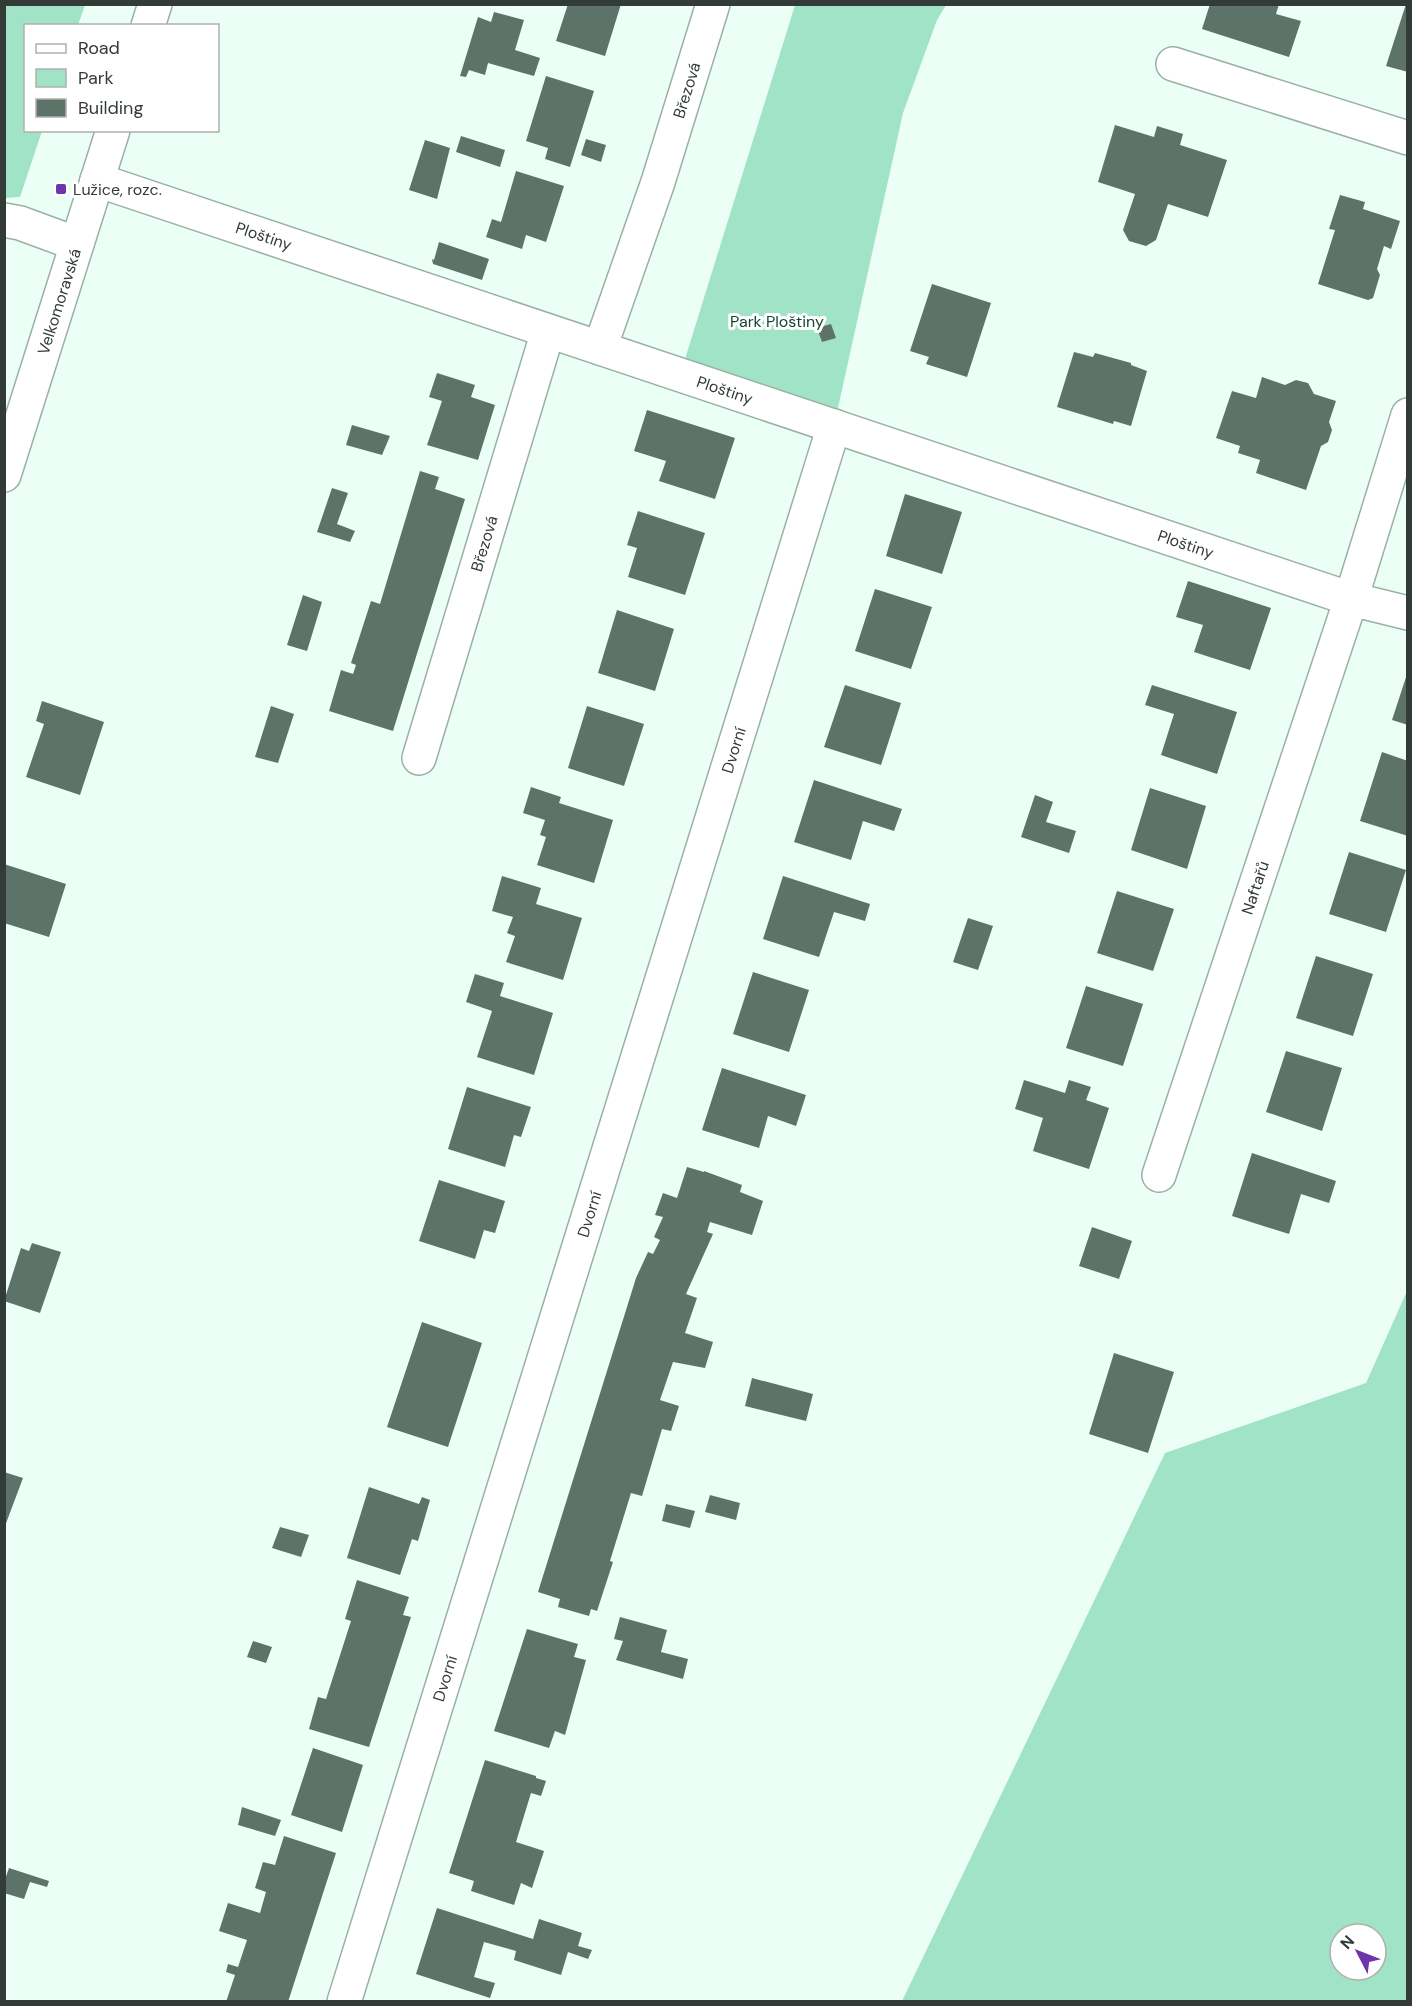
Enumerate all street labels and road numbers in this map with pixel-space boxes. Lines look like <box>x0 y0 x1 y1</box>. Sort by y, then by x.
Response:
street label: Březová <box>668 60 705 121</box>
street label: Ploštiny <box>233 217 295 255</box>
street label: Velkomoravská <box>33 246 86 357</box>
street label: Ploštiny <box>694 371 756 409</box>
street label: Březová <box>466 513 503 574</box>
street label: Ploštiny <box>1155 525 1217 563</box>
street label: Dvorní <box>717 724 751 776</box>
street label: Naftařů <box>1237 858 1274 917</box>
street label: Dvorní <box>572 1188 607 1240</box>
street label: Dvorní <box>428 1652 462 1704</box>

